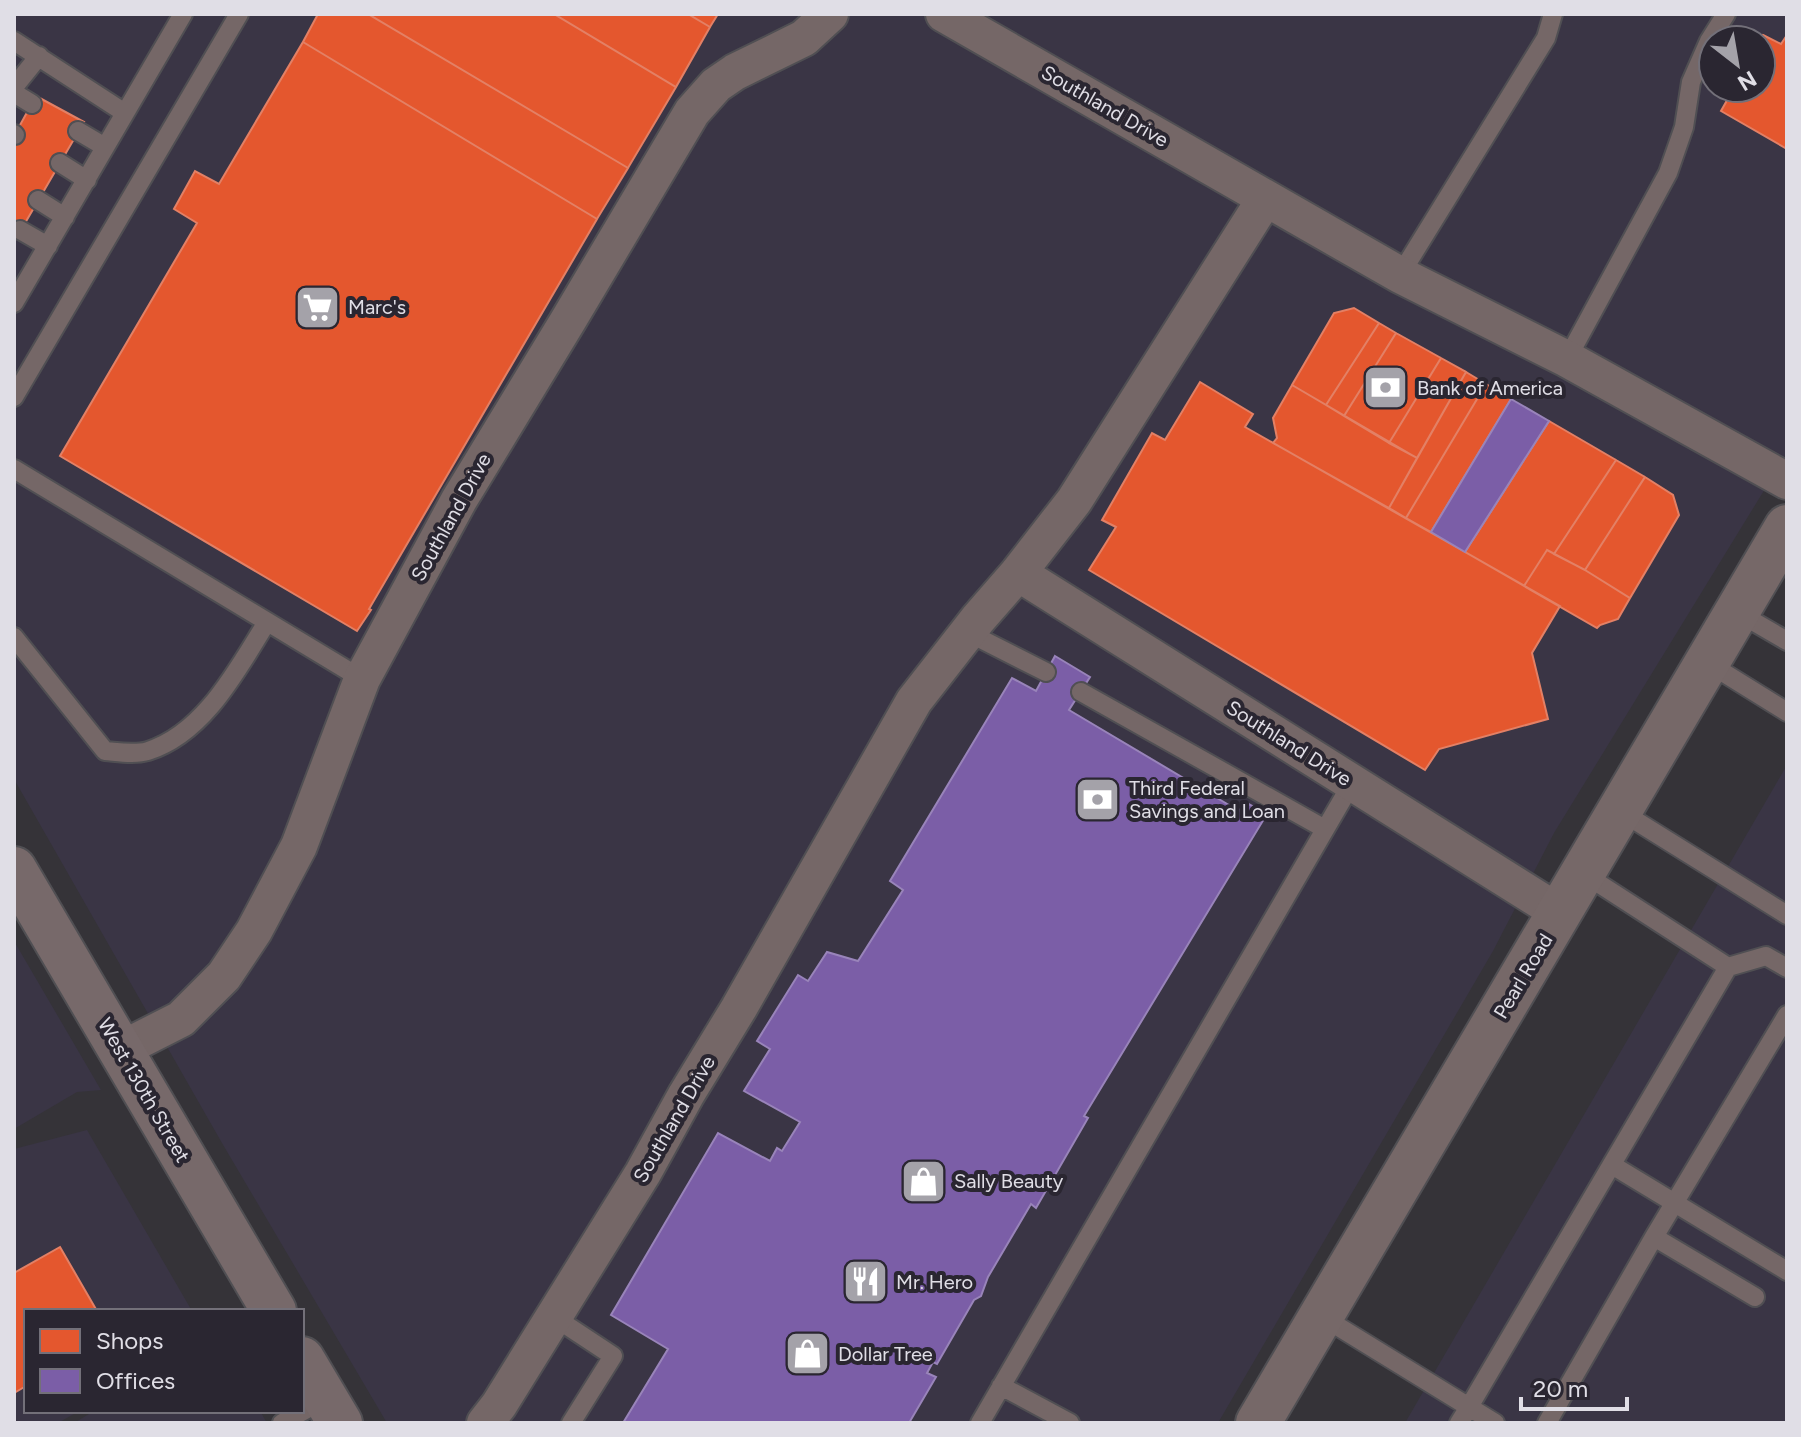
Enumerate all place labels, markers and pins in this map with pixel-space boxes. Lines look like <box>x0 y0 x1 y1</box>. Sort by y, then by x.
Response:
supermarket icon: Marc's <box>293 283 341 331</box>
place label: Marc's <box>348 295 406 319</box>
bank icon: Bank of America <box>1362 364 1410 412</box>
place label: Bank of America <box>1417 376 1563 400</box>
bank icon: Third Federal Savings and Loan <box>1074 776 1122 824</box>
place label: Third Federal Savings and Loan <box>1129 776 1285 823</box>
shop icon: Sally Beauty <box>899 1157 947 1205</box>
place label: Sally Beauty <box>954 1169 1064 1193</box>
restaurant icon: Mr. Hero <box>841 1258 889 1306</box>
place label: Mr. Hero <box>896 1270 973 1294</box>
shop icon: Dollar Tree <box>783 1330 831 1378</box>
place label: Dollar Tree <box>838 1342 933 1366</box>

